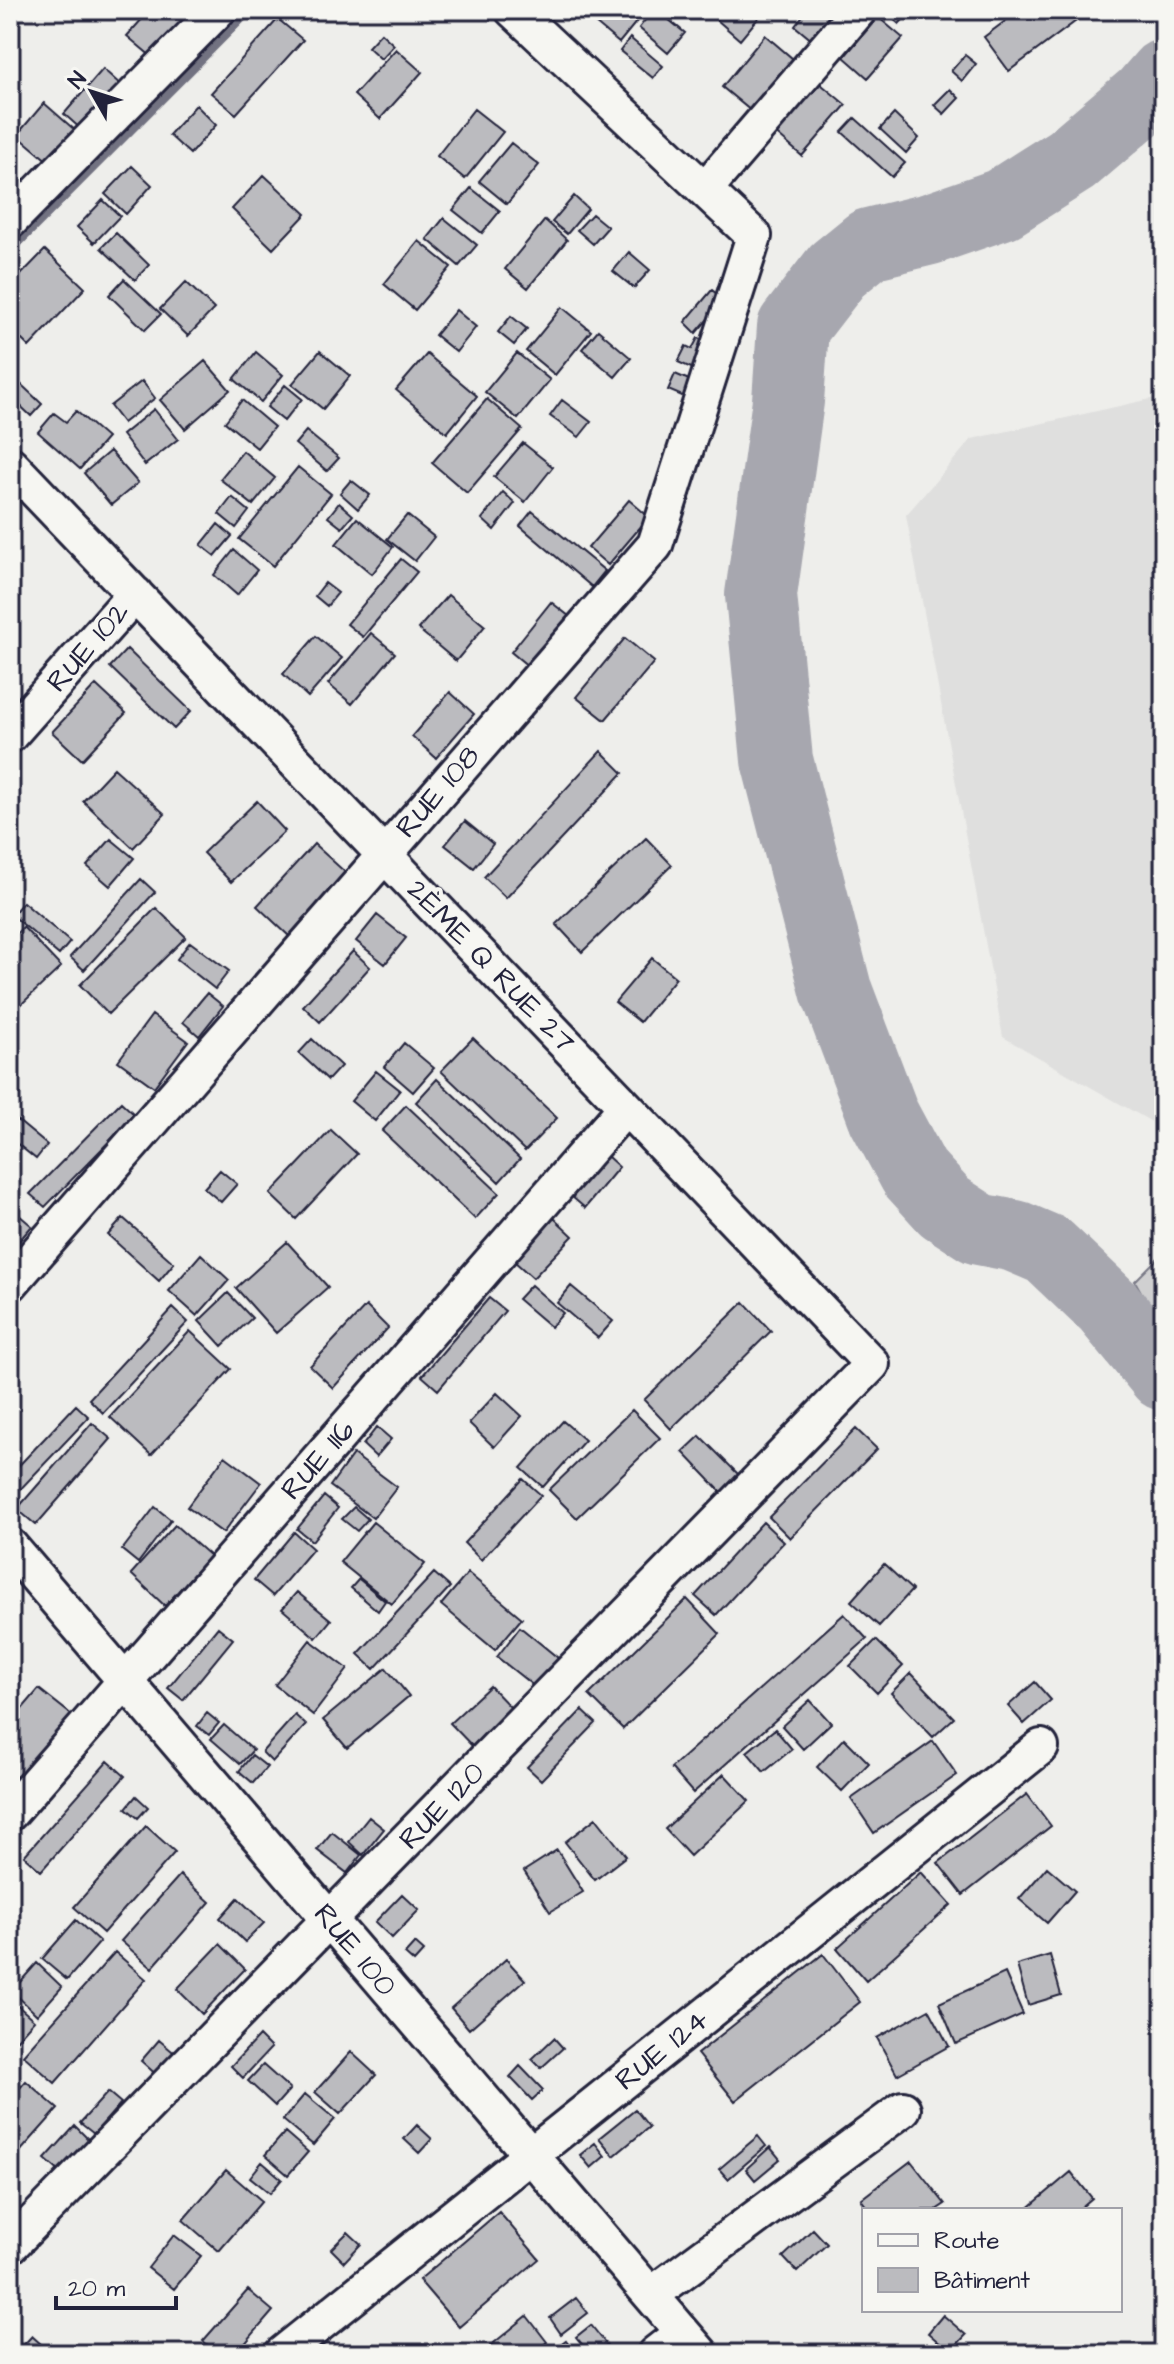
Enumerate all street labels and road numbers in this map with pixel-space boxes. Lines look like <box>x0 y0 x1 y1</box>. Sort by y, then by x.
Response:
street label: RUE 102 <box>37 592 139 702</box>
street label: RUE 108 <box>386 737 490 847</box>
street label: 2ÈME Q RUE 27 <box>397 870 585 1062</box>
street label: RUE 116 <box>271 1410 365 1509</box>
street label: RUE 120 <box>389 1753 495 1859</box>
street label: RUE 100 <box>304 1894 406 2006</box>
street label: RUE 124 <box>606 1999 718 2101</box>

